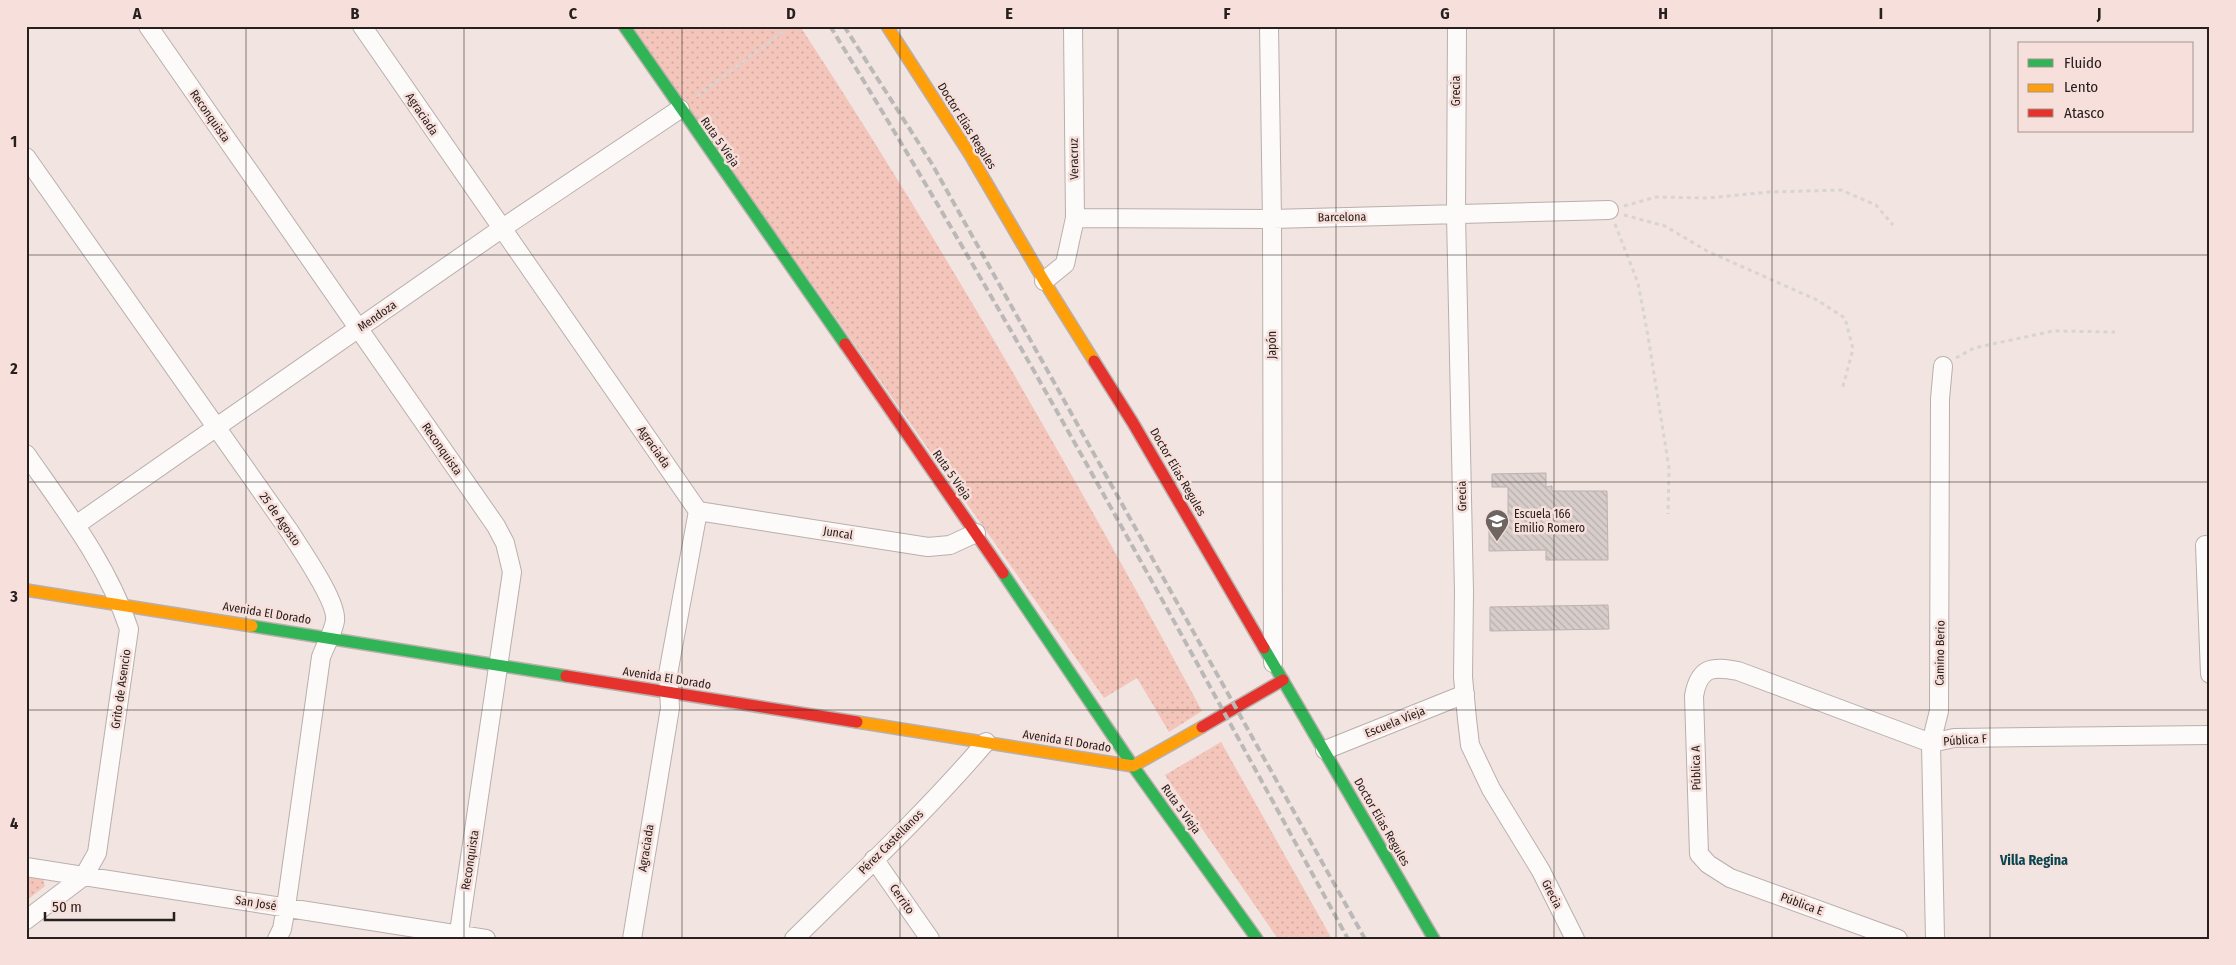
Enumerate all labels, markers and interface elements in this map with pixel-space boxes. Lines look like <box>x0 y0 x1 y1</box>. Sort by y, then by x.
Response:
text: A <box>132 4 142 23</box>
text: B <box>351 4 360 23</box>
text: C <box>569 4 578 23</box>
text: D <box>786 4 796 23</box>
text: E <box>1005 4 1013 23</box>
text: F <box>1223 4 1231 23</box>
text: G <box>1440 4 1450 23</box>
text: H <box>1658 4 1668 23</box>
text: I <box>1879 4 1883 23</box>
text: J <box>2096 4 2101 23</box>
legend <box>2018 42 2194 132</box>
text: Fluido <box>2064 54 2102 72</box>
street label: Grecia <box>1449 76 1463 106</box>
text: Lento <box>2064 78 2098 96</box>
street label: Doctor Elías Regules <box>935 80 999 172</box>
street label: Reconquista <box>187 87 233 145</box>
street label: Agraciada <box>403 90 441 138</box>
text: Atasco <box>2064 104 2104 122</box>
street label: Ruta 5 Vieja <box>698 114 742 170</box>
text: 1 <box>11 132 17 151</box>
street label: Veracruz <box>1067 138 1081 180</box>
street label: Barcelona <box>1317 210 1367 224</box>
street label: Mendoza <box>355 298 399 334</box>
street label: Japón <box>1265 331 1279 359</box>
text: 2 <box>9 359 18 378</box>
street label: Reconquista <box>419 420 465 478</box>
street label: Agraciada <box>634 423 674 471</box>
street label: Doctor Elías Regules <box>1147 426 1209 518</box>
street label: Ruta 5 Vieja <box>930 447 974 503</box>
street label: Grecia <box>1455 480 1469 511</box>
street label: 25 de Agosto <box>256 490 304 548</box>
place label: Escuela 166 Emilio Romero <box>1514 507 1585 535</box>
school or university icon: Escuela 166 Emilio Romero <box>1484 508 1510 542</box>
street label: Juncal <box>822 524 854 542</box>
text: 3 <box>9 587 18 606</box>
street label: Avenida El Dorado <box>222 599 312 627</box>
street label: Camino Berio <box>1932 620 1948 686</box>
street label: Grito de Asencio <box>108 648 134 730</box>
street label: Avenida El Dorado <box>622 664 712 692</box>
street label: Escuela Vieja <box>1363 704 1427 740</box>
street label: Avenida El Dorado <box>1022 727 1112 755</box>
street label: Pública F <box>1943 731 1988 749</box>
street label: Pública A <box>1689 745 1703 791</box>
street label: Doctor Elías Regules <box>1351 776 1413 868</box>
street label: Ruta 5 Vieja <box>1158 782 1204 837</box>
street label: Pérez Castellanos <box>856 807 926 877</box>
text: 4 <box>10 814 18 833</box>
street label: Agraciada <box>635 823 657 873</box>
street label: Reconquista <box>458 829 482 891</box>
district label: Villa Regina <box>1999 852 2068 869</box>
street label: Grecia <box>1539 877 1565 911</box>
street label: Cerrito <box>887 881 917 917</box>
scale bar <box>45 890 174 922</box>
street label: Pública E <box>1779 890 1826 918</box>
street label: San José <box>234 893 278 913</box>
text: 50 m <box>52 898 82 916</box>

